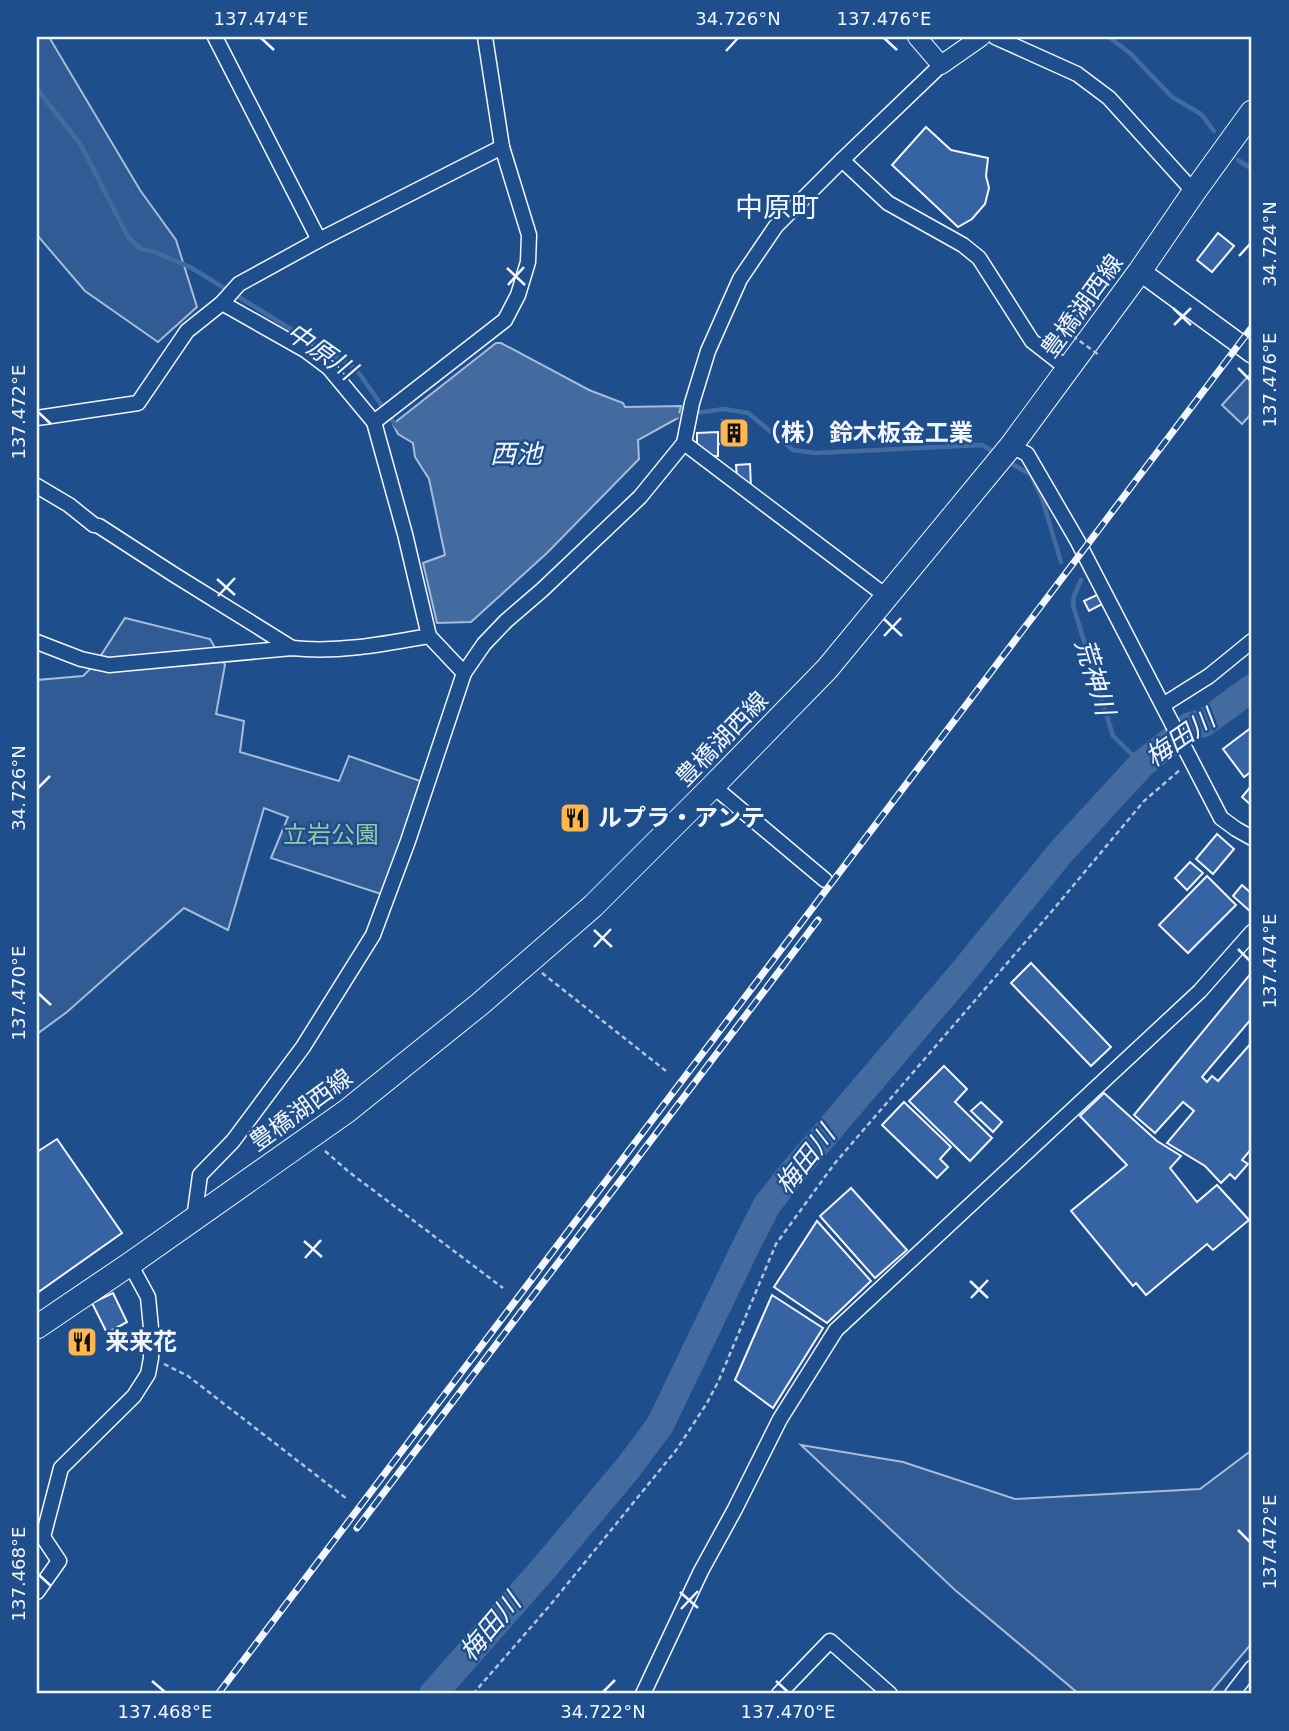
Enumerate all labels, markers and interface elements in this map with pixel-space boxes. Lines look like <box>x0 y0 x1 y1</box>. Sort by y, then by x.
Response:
text: 137.474°E <box>214 8 308 29</box>
text: 34.726°N <box>695 8 781 29</box>
text: 137.476°E <box>837 8 931 29</box>
district label: 中原町 <box>735 191 819 224</box>
text: 34.724°N <box>1259 201 1280 287</box>
street label: 豊橋湖西線 <box>1035 249 1129 363</box>
water label: 中原川 <box>280 316 364 387</box>
text: 137.476°E <box>1259 333 1280 427</box>
text: 137.472°E <box>8 365 29 459</box>
building icon: （株）鈴木板金工業 <box>717 416 751 450</box>
place label: （株）鈴木板金工業 <box>757 419 973 447</box>
water label: 西池 <box>490 439 545 469</box>
water label: 荒神川 <box>1069 635 1122 722</box>
street label: 豊橋湖西線 <box>670 686 774 792</box>
water label: 梅田川 <box>1139 702 1223 773</box>
text: 34.726°N <box>8 745 29 831</box>
restaurant icon: ルプラ・アンテ <box>558 801 592 835</box>
place label: ルプラ・アンテ <box>598 804 765 832</box>
park label: 立岩公園 <box>283 821 379 849</box>
text: 137.474°E <box>1259 914 1280 1008</box>
text: 137.470°E <box>8 946 29 1040</box>
street label: 豊橋湖西線 <box>244 1063 358 1157</box>
water label: 梅田川 <box>769 1118 843 1200</box>
restaurant icon: 来来花 <box>65 1325 99 1359</box>
place label: 来来花 <box>105 1328 177 1356</box>
text: 137.472°E <box>1259 1495 1280 1589</box>
text: 137.468°E <box>8 1527 29 1621</box>
water label: 梅田川 <box>453 1585 528 1667</box>
text: 137.468°E <box>118 1701 212 1722</box>
text: 34.722°N <box>560 1701 646 1722</box>
text: 137.470°E <box>741 1701 835 1722</box>

